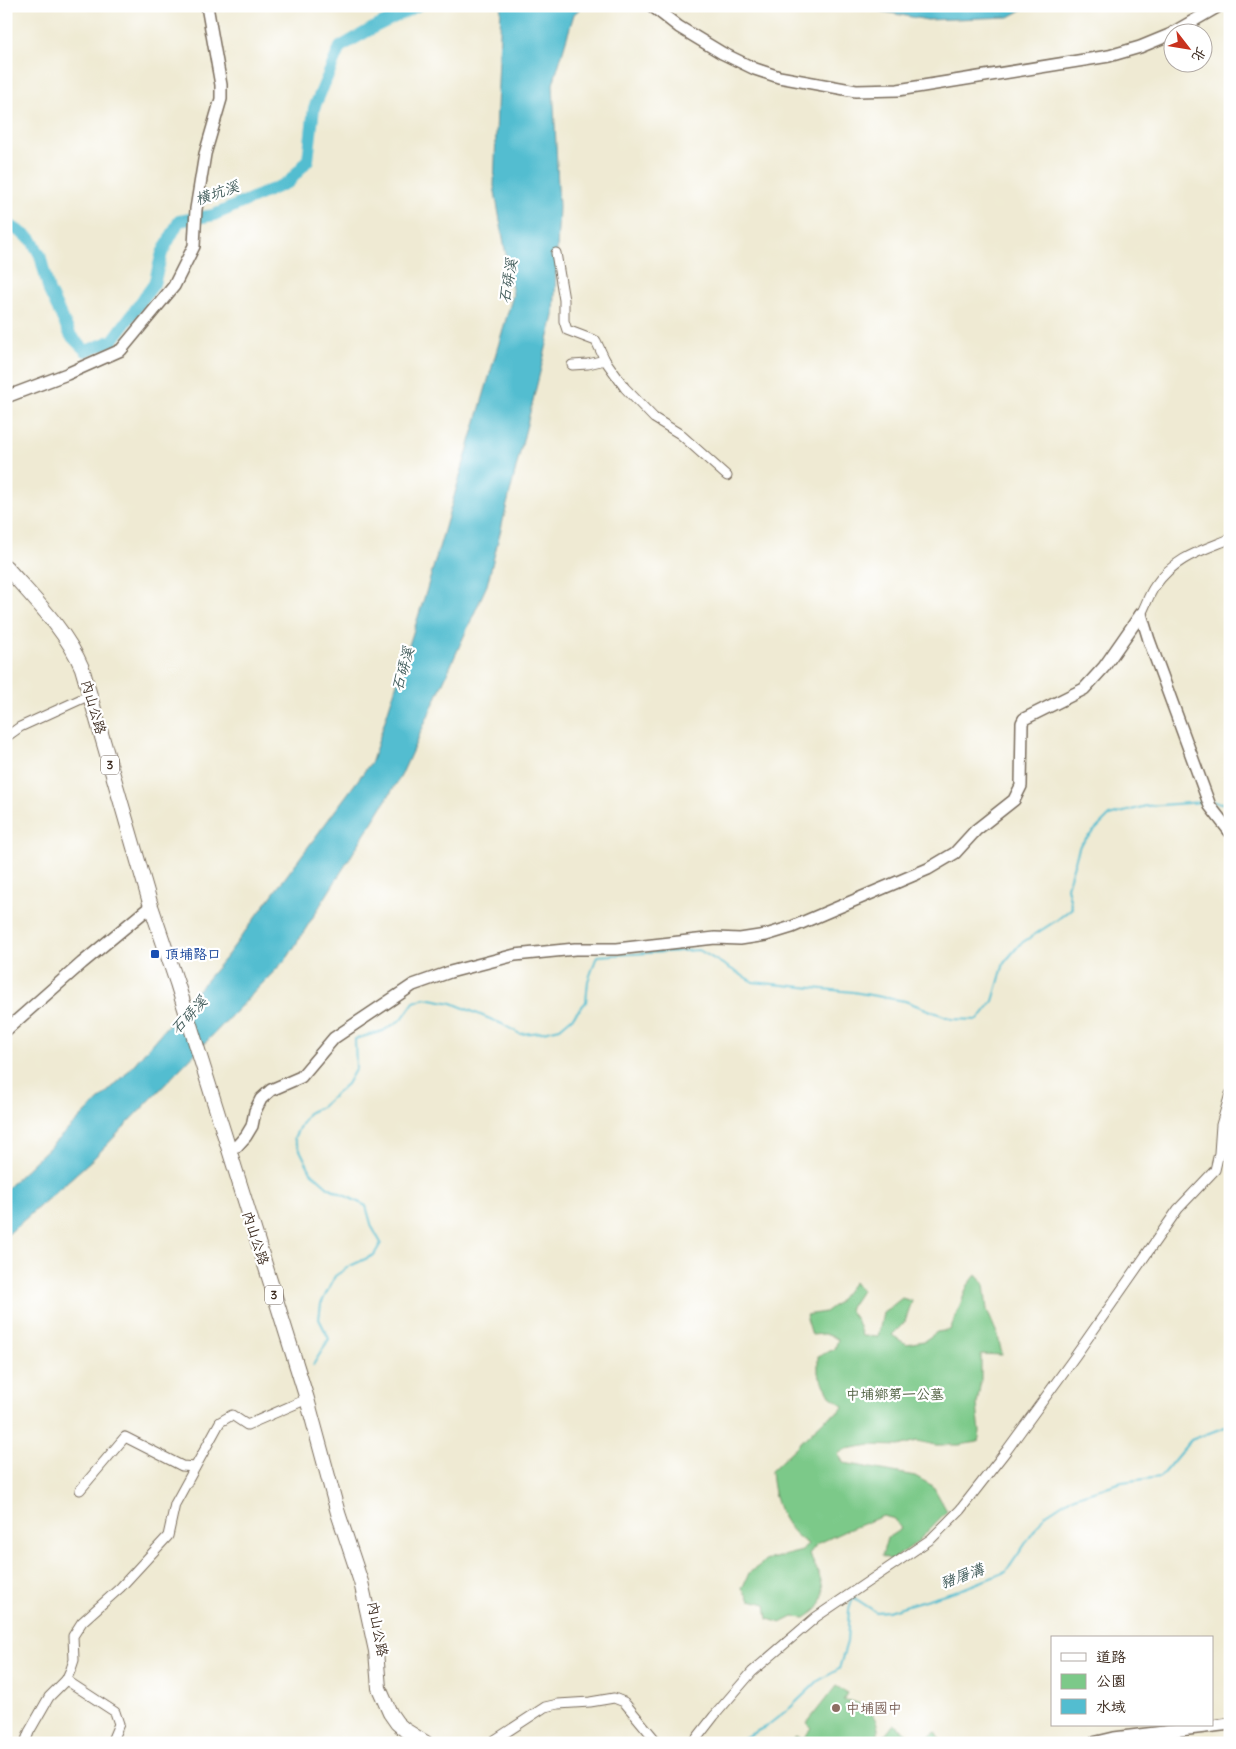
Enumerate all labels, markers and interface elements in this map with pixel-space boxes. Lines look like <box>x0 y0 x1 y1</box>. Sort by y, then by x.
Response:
north arrow <box>1164 22 1214 72</box>
text: 北 <box>1188 44 1210 65</box>
water label: 橫坑溪 <box>192 176 242 209</box>
water label: 石硦溪 <box>494 256 521 305</box>
water label: 石硦溪 <box>387 644 418 693</box>
street label: 內山公路 <box>78 678 110 736</box>
road number: 3 <box>101 756 119 774</box>
place label: 頂埔路口 <box>165 945 221 963</box>
marker: 頂埔路口 <box>149 948 161 960</box>
water label: 石硦溪 <box>166 991 212 1038</box>
street label: 內山公路 <box>239 1209 273 1267</box>
road number: 3 <box>265 1286 283 1304</box>
park label: 中埔鄉第一公墓 <box>846 1385 944 1403</box>
water label: 豬屠溝 <box>937 1558 988 1592</box>
street label: 內山公路 <box>364 1600 392 1658</box>
legend <box>1051 1636 1214 1726</box>
text: 道路 <box>1096 1647 1126 1666</box>
text: 公園 <box>1096 1671 1126 1690</box>
text: 水域 <box>1096 1697 1126 1716</box>
place label: 中埔國中 <box>846 1699 902 1717</box>
marker: 中埔國中 <box>830 1702 842 1714</box>

